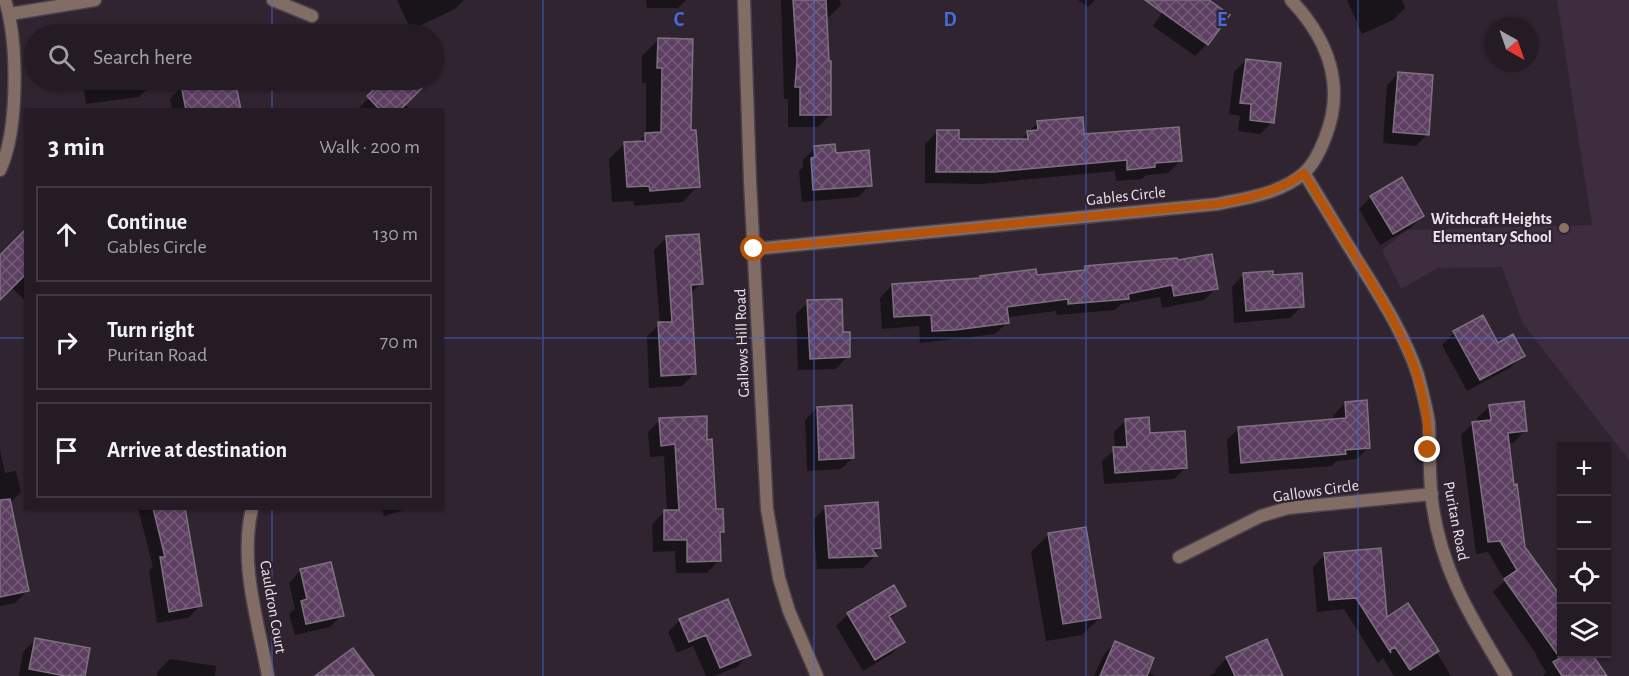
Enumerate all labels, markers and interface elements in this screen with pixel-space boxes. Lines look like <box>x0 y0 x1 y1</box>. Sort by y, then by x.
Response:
text: C <box>674 10 685 30</box>
text: D <box>943 10 957 30</box>
text: E <box>1217 10 1227 30</box>
north arrow <box>1485 18 1539 72</box>
search box <box>24 24 444 90</box>
icon: search <box>45 41 78 74</box>
text: Search here <box>93 46 192 68</box>
text: 3 min <box>48 134 105 160</box>
text: Walk · 200 m <box>319 137 420 157</box>
street label: Gables Circle <box>1085 184 1167 208</box>
text: Continue <box>107 211 187 233</box>
place label: Witchcraft Heights Elementary School <box>1431 211 1552 246</box>
icon: ahead <box>50 218 83 251</box>
marker: Witchcraft Heights Elementary School <box>1557 221 1571 235</box>
text: 130 m <box>373 224 418 244</box>
route start <box>740 235 766 261</box>
text: Gables Circle <box>107 237 207 257</box>
street label: Gallows Hill Road <box>732 288 752 398</box>
text: Turn right <box>107 319 194 341</box>
icon: right <box>50 326 83 359</box>
text: 70 m <box>380 332 418 352</box>
text: Puritan Road <box>107 345 207 365</box>
icon: arrive <box>50 434 83 467</box>
route end <box>1414 436 1440 462</box>
text: Arrive at destination <box>107 439 287 461</box>
map controls <box>1557 442 1611 658</box>
button: + <box>1557 442 1611 496</box>
street label: Gallows Circle <box>1272 477 1360 505</box>
street label: Puritan Road <box>1440 480 1472 562</box>
button: − <box>1557 496 1611 550</box>
button: locate <box>1557 550 1611 604</box>
street label: Cauldron Court <box>257 559 289 655</box>
button: layers <box>1557 604 1611 658</box>

